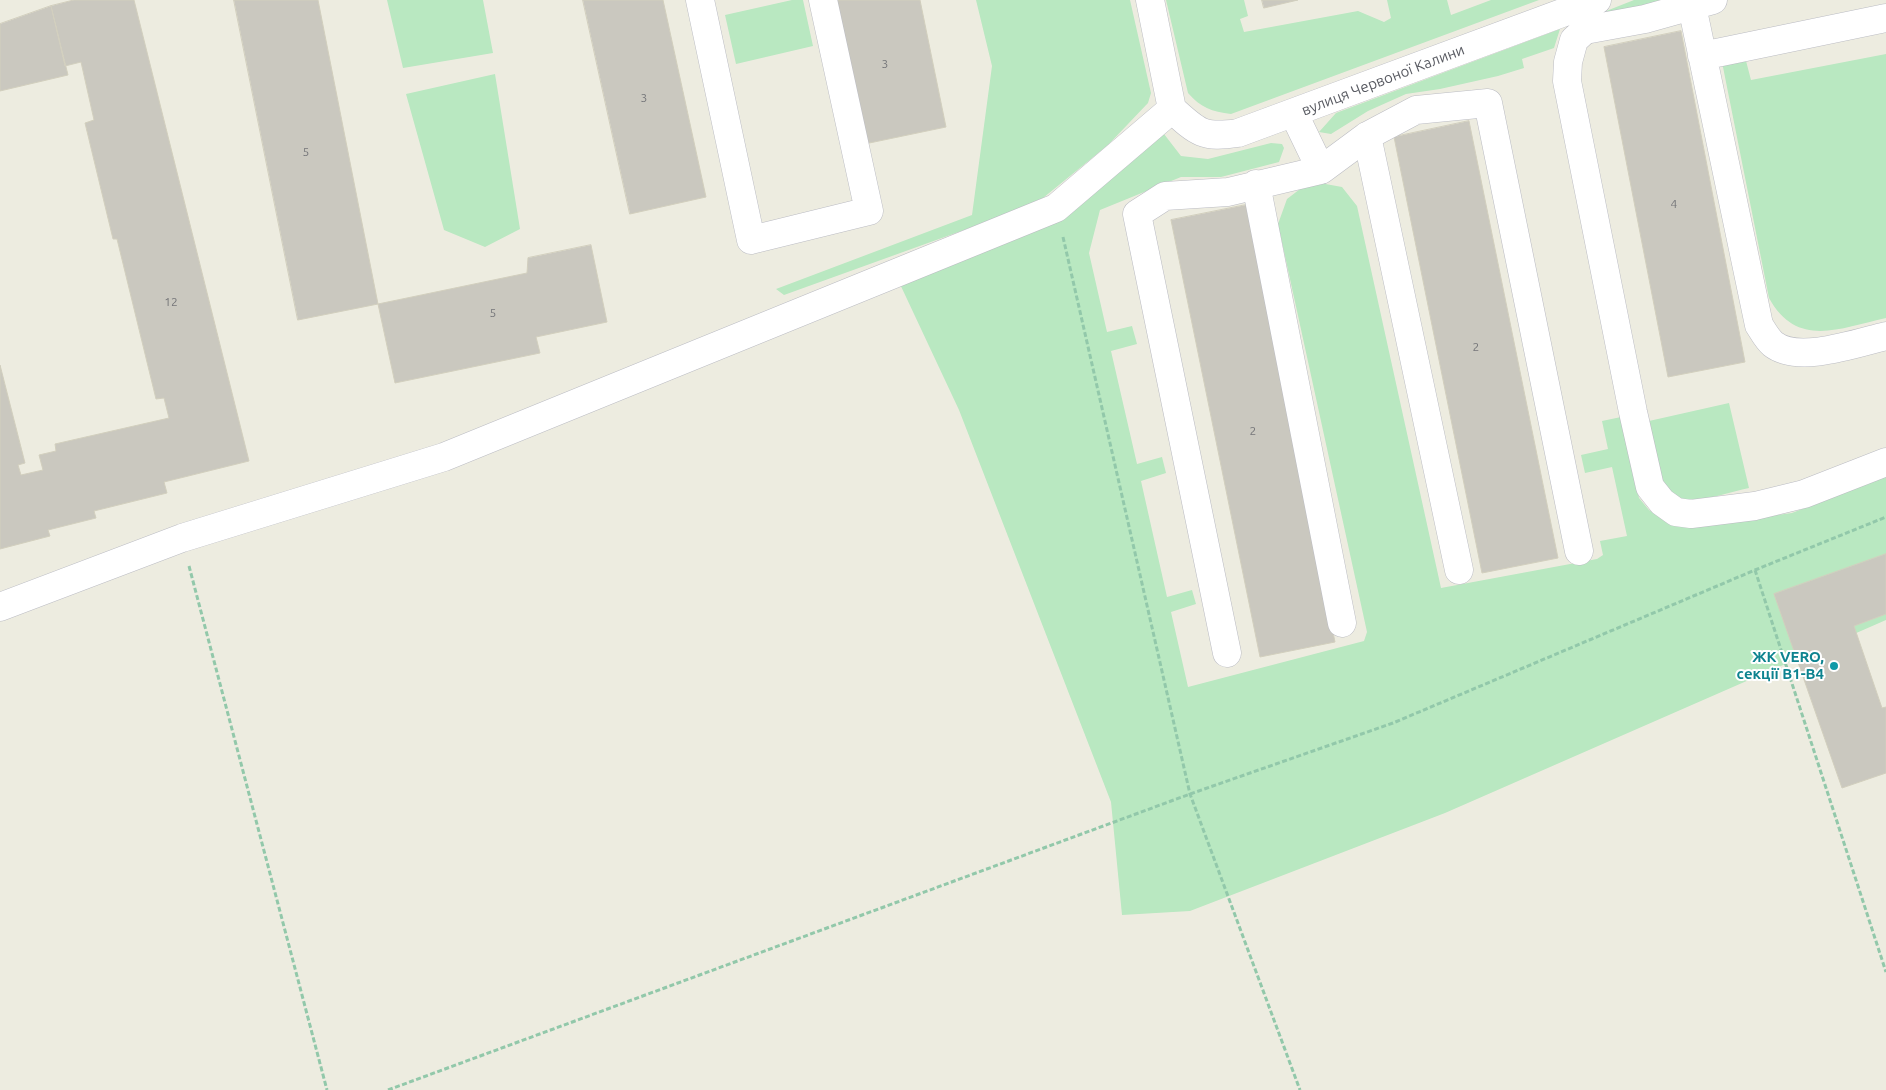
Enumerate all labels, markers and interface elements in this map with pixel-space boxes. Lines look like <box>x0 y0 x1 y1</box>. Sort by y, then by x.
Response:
street label: вулиця Червоної Калини <box>1299 41 1467 119</box>
house number: 3 <box>882 57 888 71</box>
house number: 3 <box>641 91 647 105</box>
house number: 5 <box>303 145 309 159</box>
house number: 4 <box>1671 197 1677 211</box>
house number: 12 <box>164 295 178 309</box>
house number: 5 <box>490 306 496 320</box>
house number: 2 <box>1473 340 1479 354</box>
house number: 2 <box>1250 424 1256 438</box>
place label: ЖК VERO, секції В1-В4 <box>1737 648 1824 683</box>
marker: ЖК VERO, секції В1-В4 <box>1828 660 1840 672</box>

